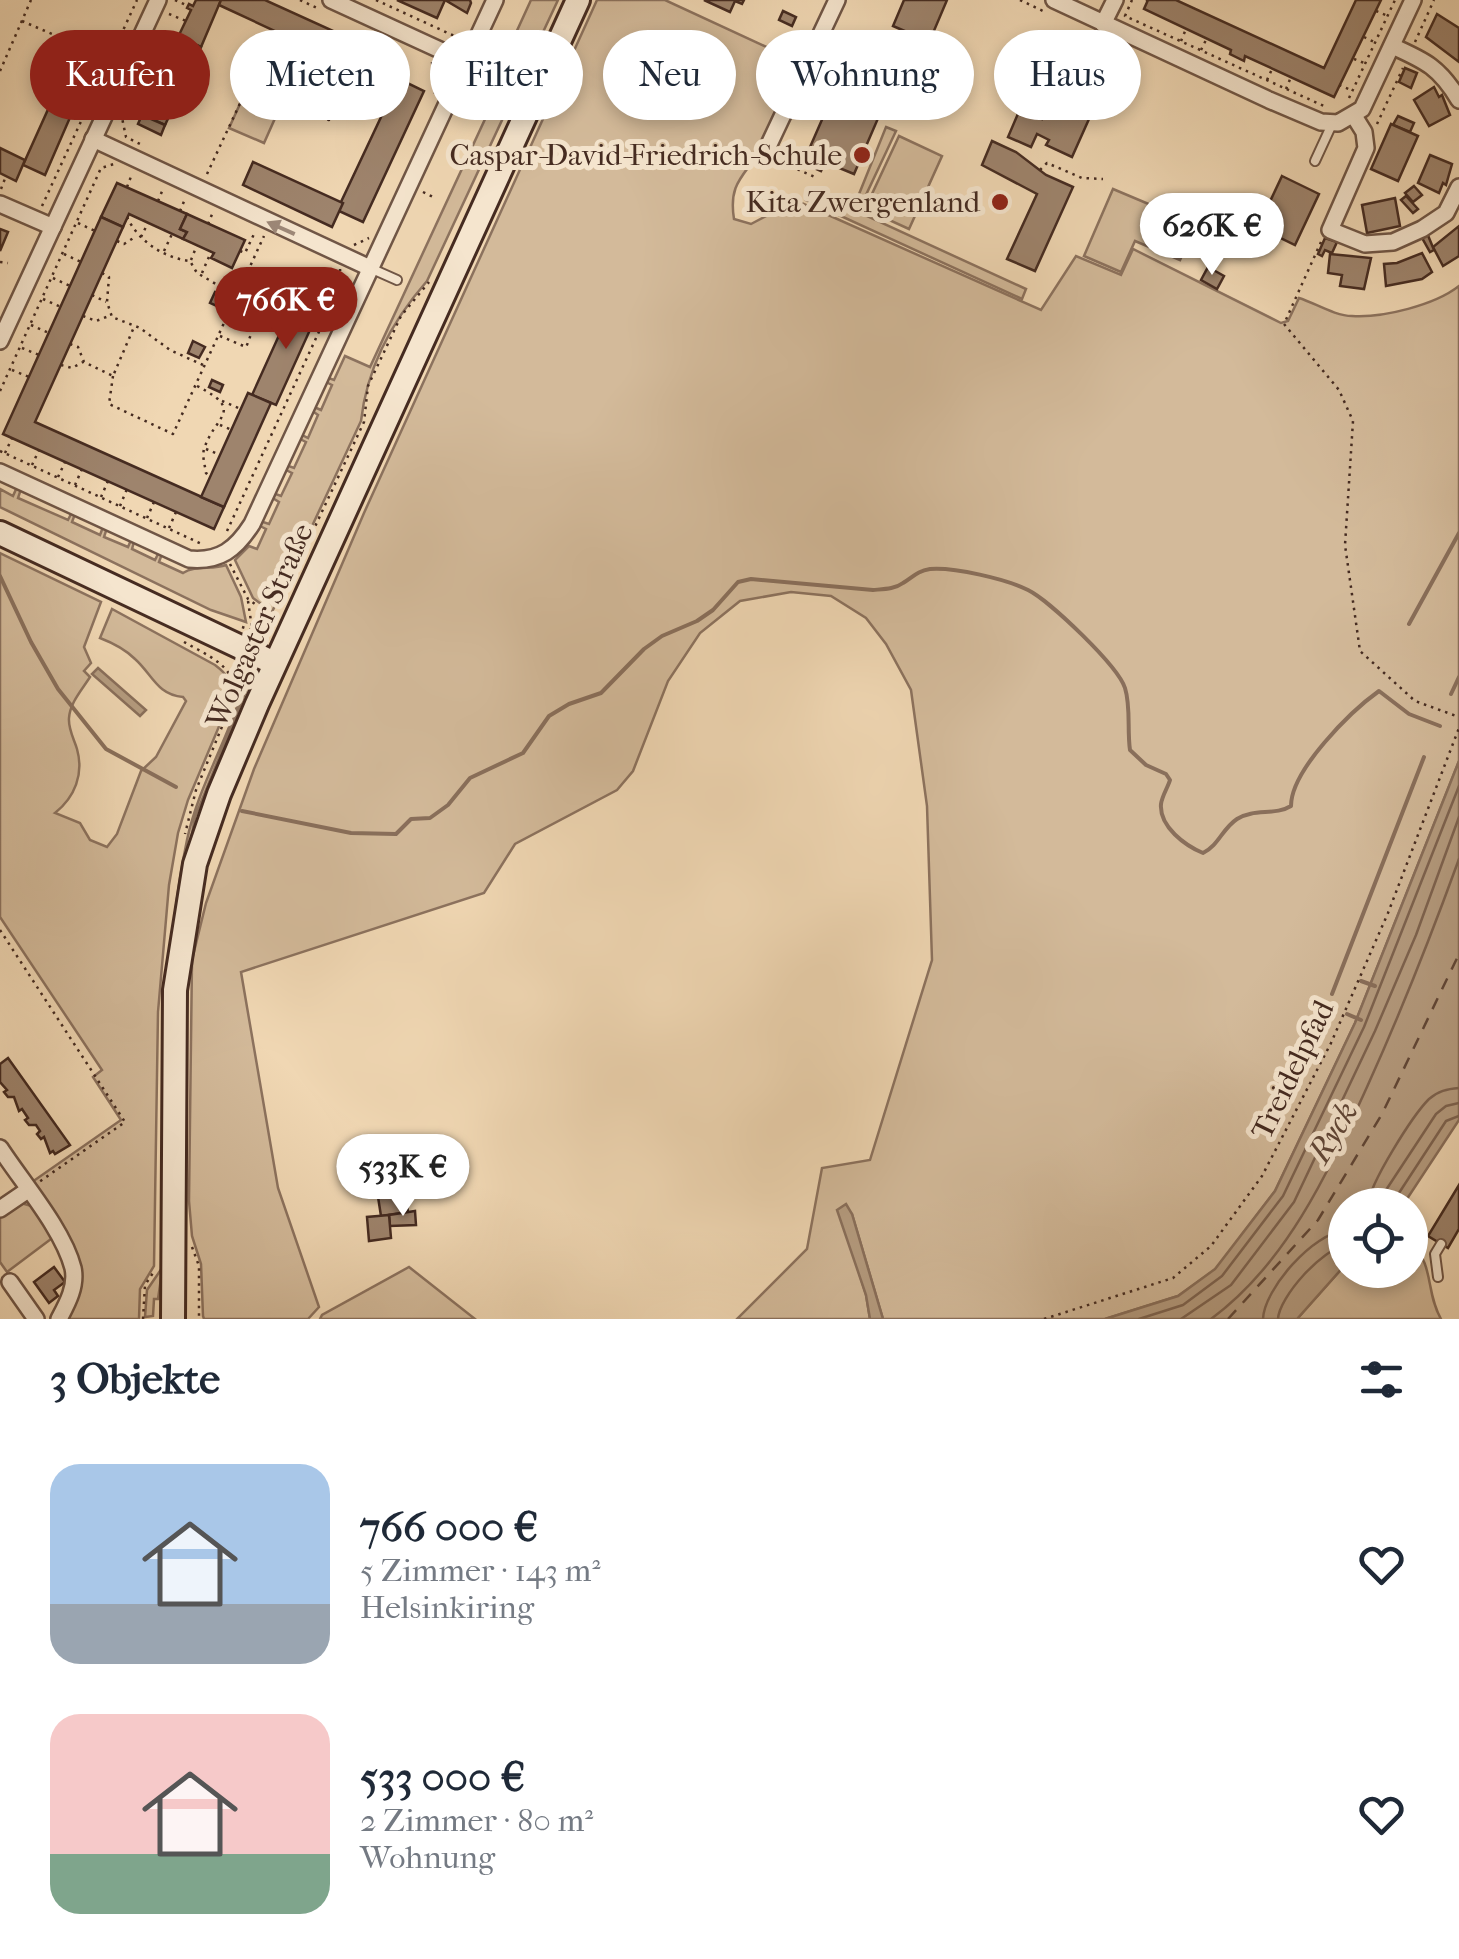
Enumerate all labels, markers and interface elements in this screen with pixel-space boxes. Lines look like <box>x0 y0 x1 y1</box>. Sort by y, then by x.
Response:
chip: Kaufen <box>30 30 210 120</box>
chip: Mieten <box>230 30 410 120</box>
chip: Filter <box>430 30 583 120</box>
chip: Neu <box>603 30 736 120</box>
chip: Wohnung <box>756 30 974 120</box>
chip: Haus <box>994 30 1141 120</box>
place label: Caspar-David-Friedrich-Schule <box>449 138 842 173</box>
marker: Caspar-David-Friedrich-Schule <box>851 144 873 166</box>
place label: Kita Zwergenland <box>746 185 981 220</box>
marker: Kita Zwergenland <box>989 191 1011 213</box>
pin: 626K € <box>1131 193 1293 278</box>
text: 626K € <box>1162 207 1262 244</box>
one-way arrow <box>266 220 296 236</box>
pin: 766K € <box>205 267 367 352</box>
text: 766K € <box>236 281 336 318</box>
street label: Wolgaster Straße <box>199 518 321 735</box>
street label: Treidelpfad <box>1244 994 1342 1145</box>
water label: Ryck <box>1300 1095 1365 1171</box>
pin: 533K € <box>322 1134 484 1219</box>
text: 533K € <box>358 1148 448 1185</box>
map controls <box>1328 1188 1428 1288</box>
button: locate <box>1328 1188 1428 1288</box>
icon: filters <box>1354 1352 1409 1407</box>
text: 3 Objekte <box>50 1355 220 1404</box>
text: 766 000 € <box>360 1503 538 1552</box>
icon: home <box>130 1504 250 1624</box>
icon: heart <box>1354 1537 1409 1592</box>
text: 5 Zimmer · 143 m² <box>360 1552 600 1589</box>
text: Helsinkiring <box>360 1589 534 1626</box>
text: 533 000 € <box>360 1753 525 1802</box>
icon: home <box>130 1754 250 1874</box>
icon: heart <box>1354 1787 1409 1842</box>
text: 2 Zimmer · 80 m² <box>360 1802 593 1839</box>
text: Wohnung <box>360 1839 495 1876</box>

